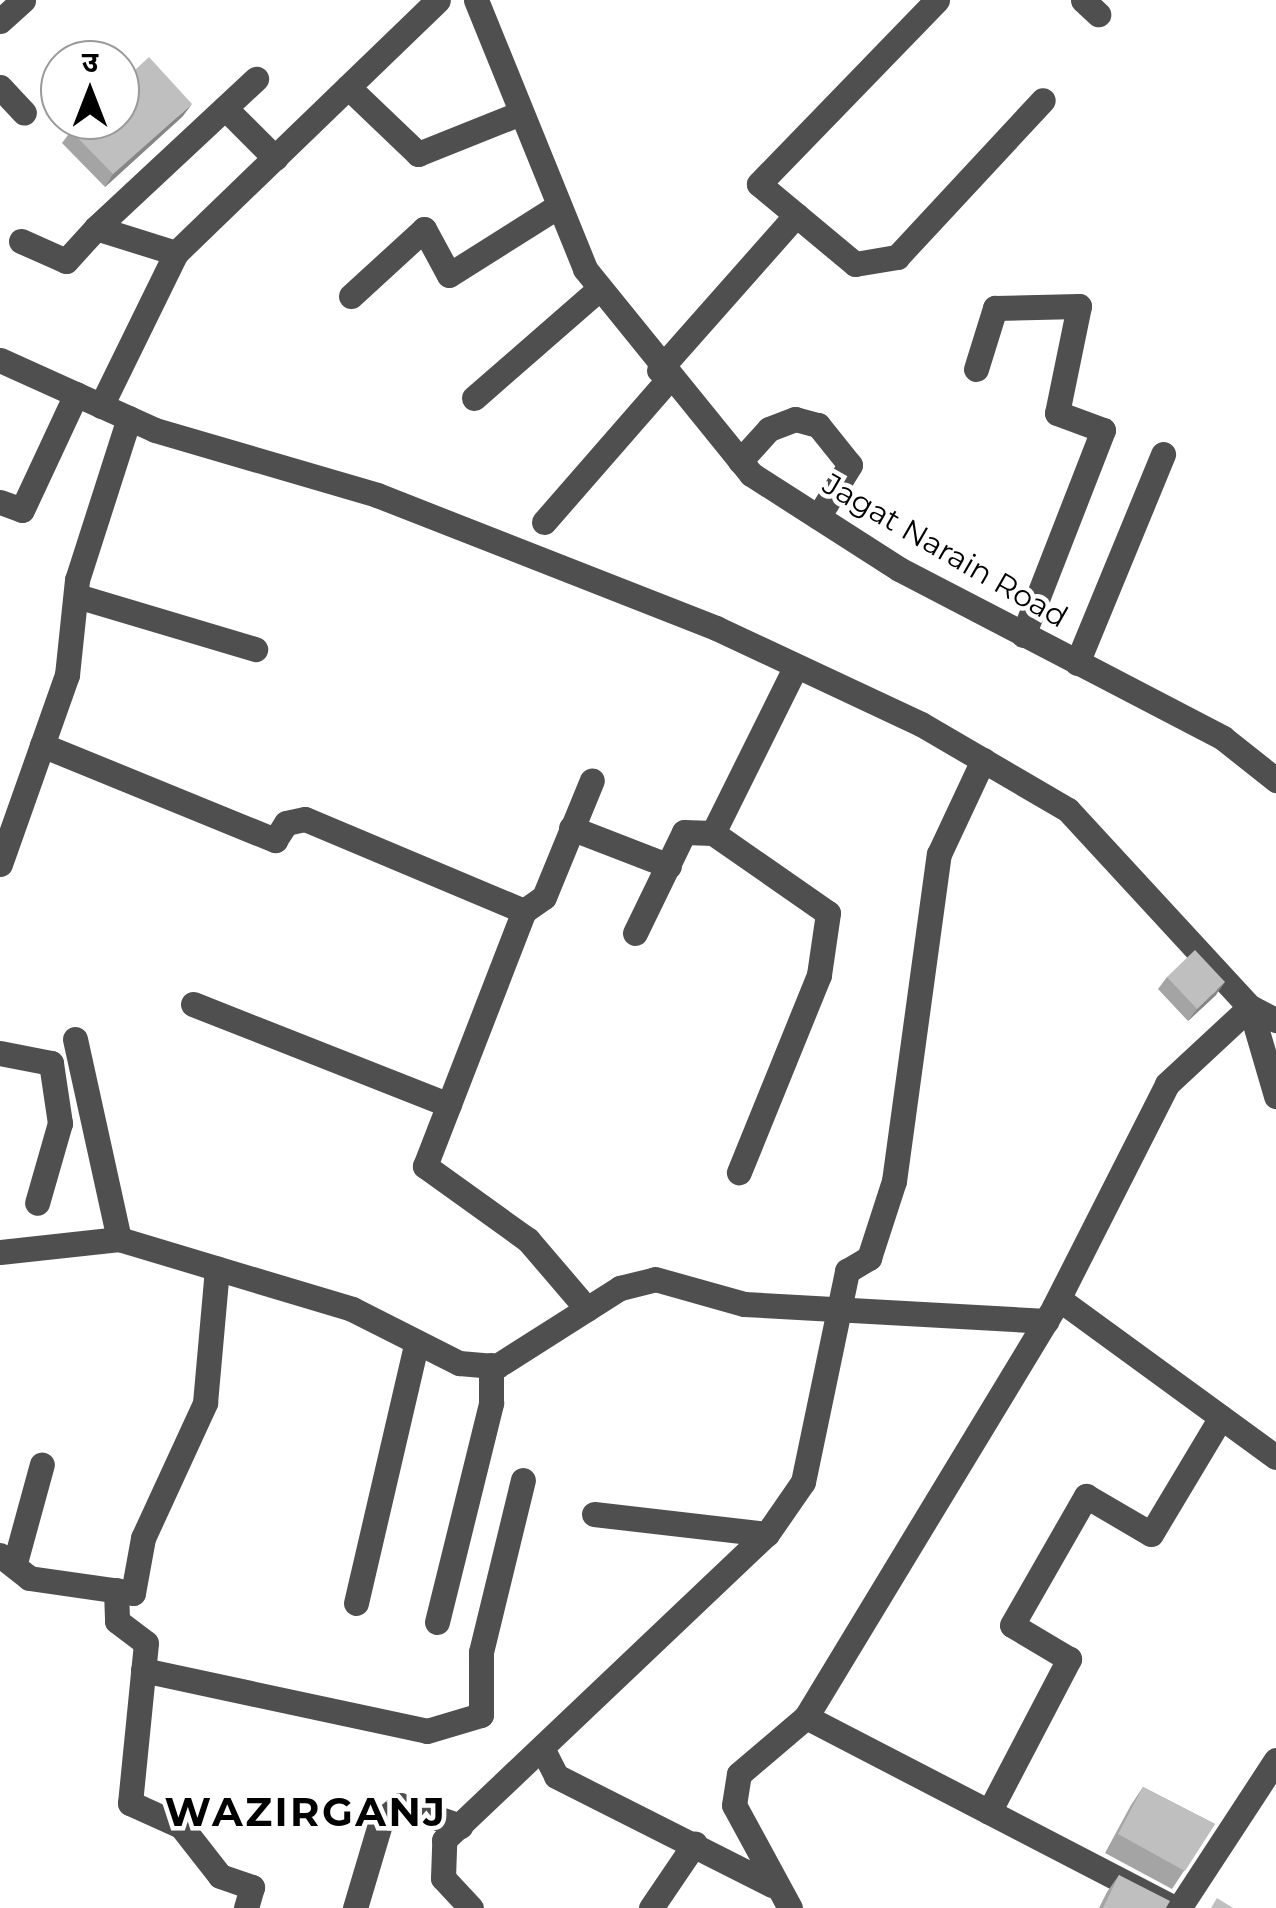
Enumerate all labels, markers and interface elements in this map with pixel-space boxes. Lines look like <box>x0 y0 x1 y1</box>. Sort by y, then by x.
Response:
north arrow <box>40 40 140 140</box>
text: उ <box>82 45 98 79</box>
street label: Jagat Narain Road <box>816 466 1074 636</box>
district label: WAZIRGANJ <box>165 1788 447 1836</box>

